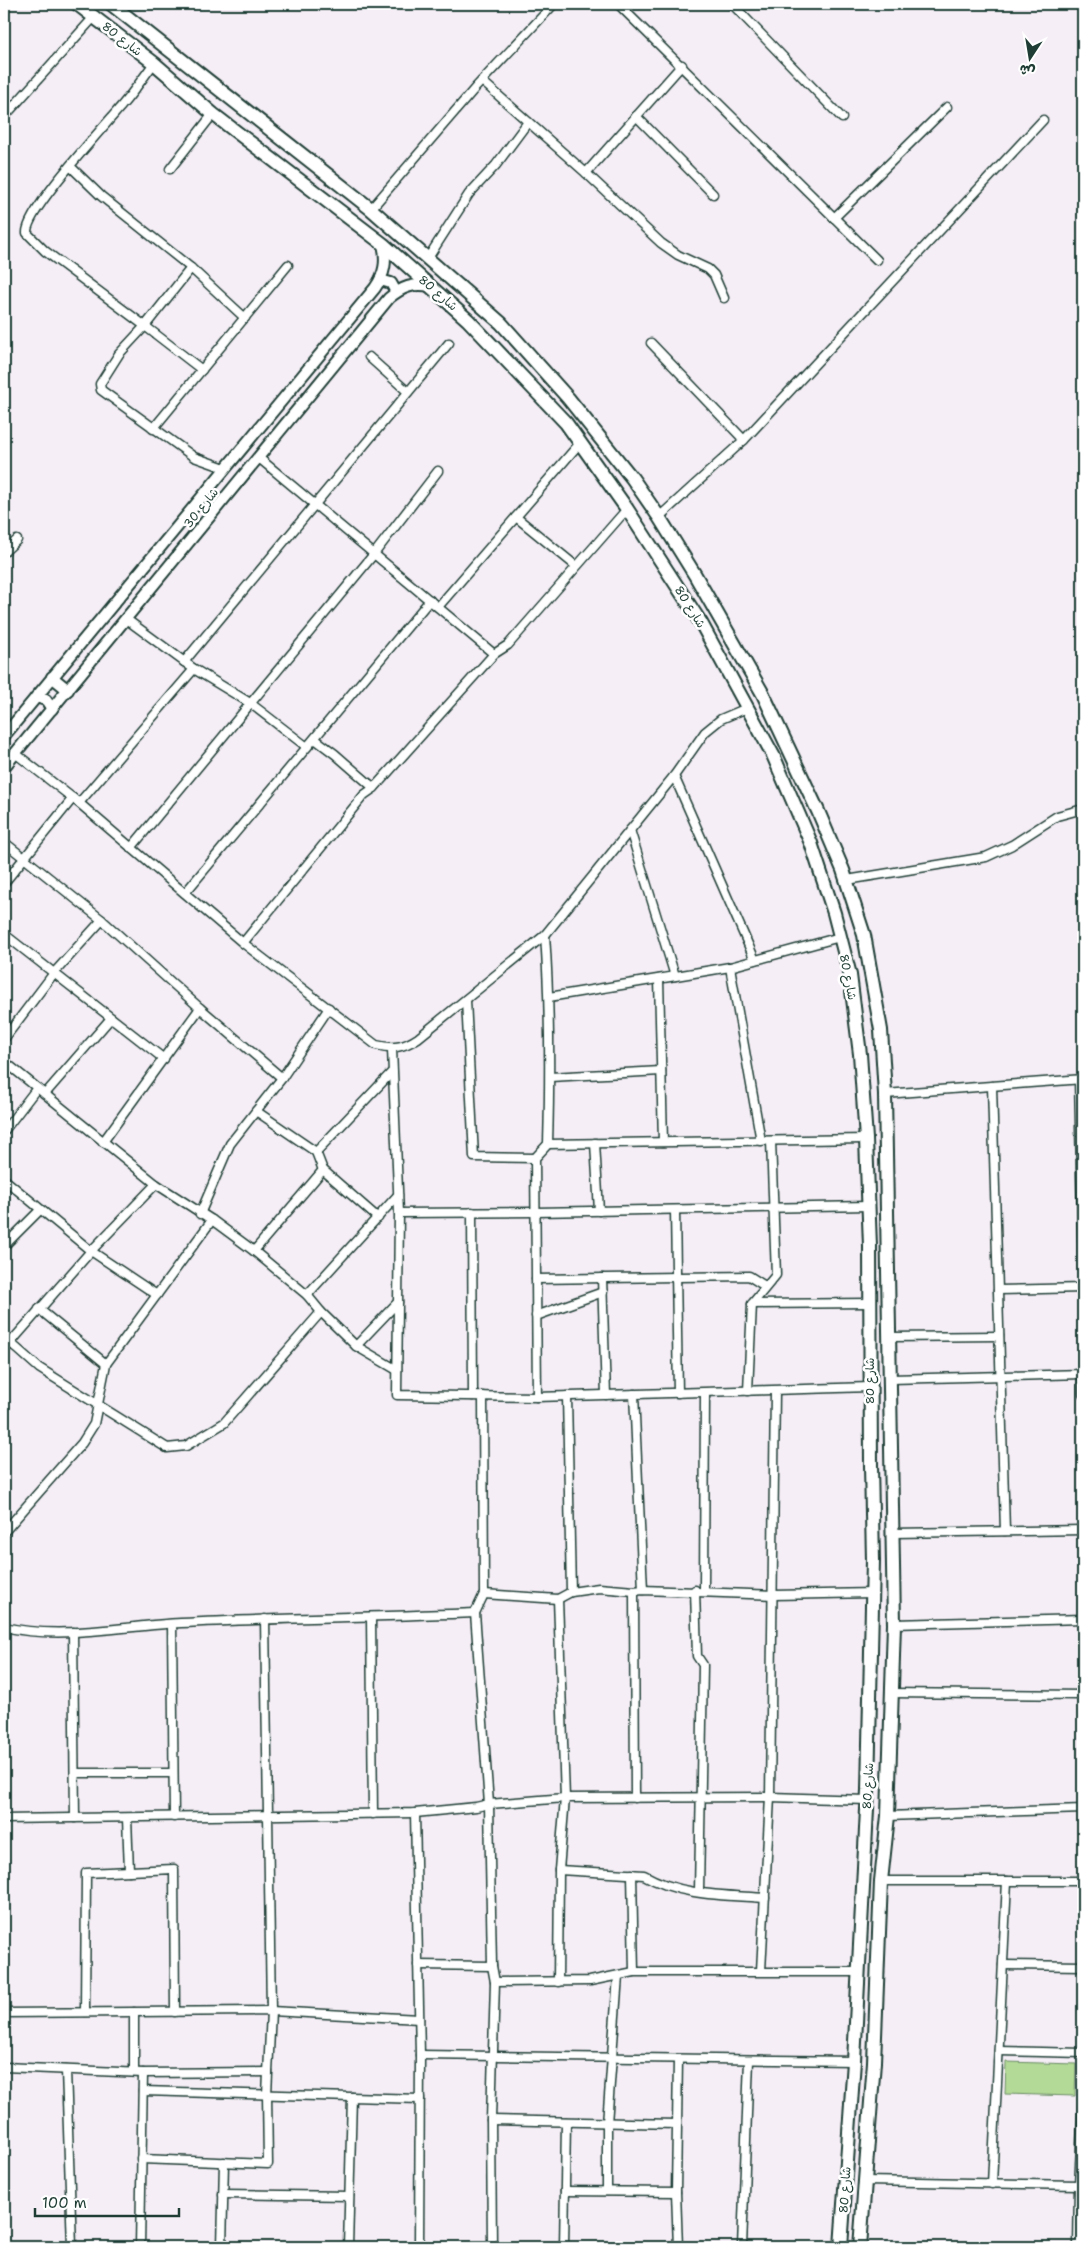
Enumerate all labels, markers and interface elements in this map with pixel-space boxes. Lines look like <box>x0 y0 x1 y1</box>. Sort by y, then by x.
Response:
street label: شارع 80 <box>98 18 145 60</box>
north arrow <box>1004 32 1054 82</box>
text: ش <box>1018 60 1037 81</box>
street label: شارع 80 <box>415 272 461 315</box>
street label: شارع 30 <box>180 485 223 532</box>
street label: شارع 80 <box>670 583 709 632</box>
street label: شارع 80 <box>835 953 860 1002</box>
street label: شارع 80 <box>862 1358 879 1404</box>
street label: شارع 80 <box>859 1762 878 1810</box>
street label: شارع 80 <box>835 2166 856 2214</box>
scale bar <box>35 2186 179 2218</box>
text: 100 m <box>42 2193 87 2213</box>

